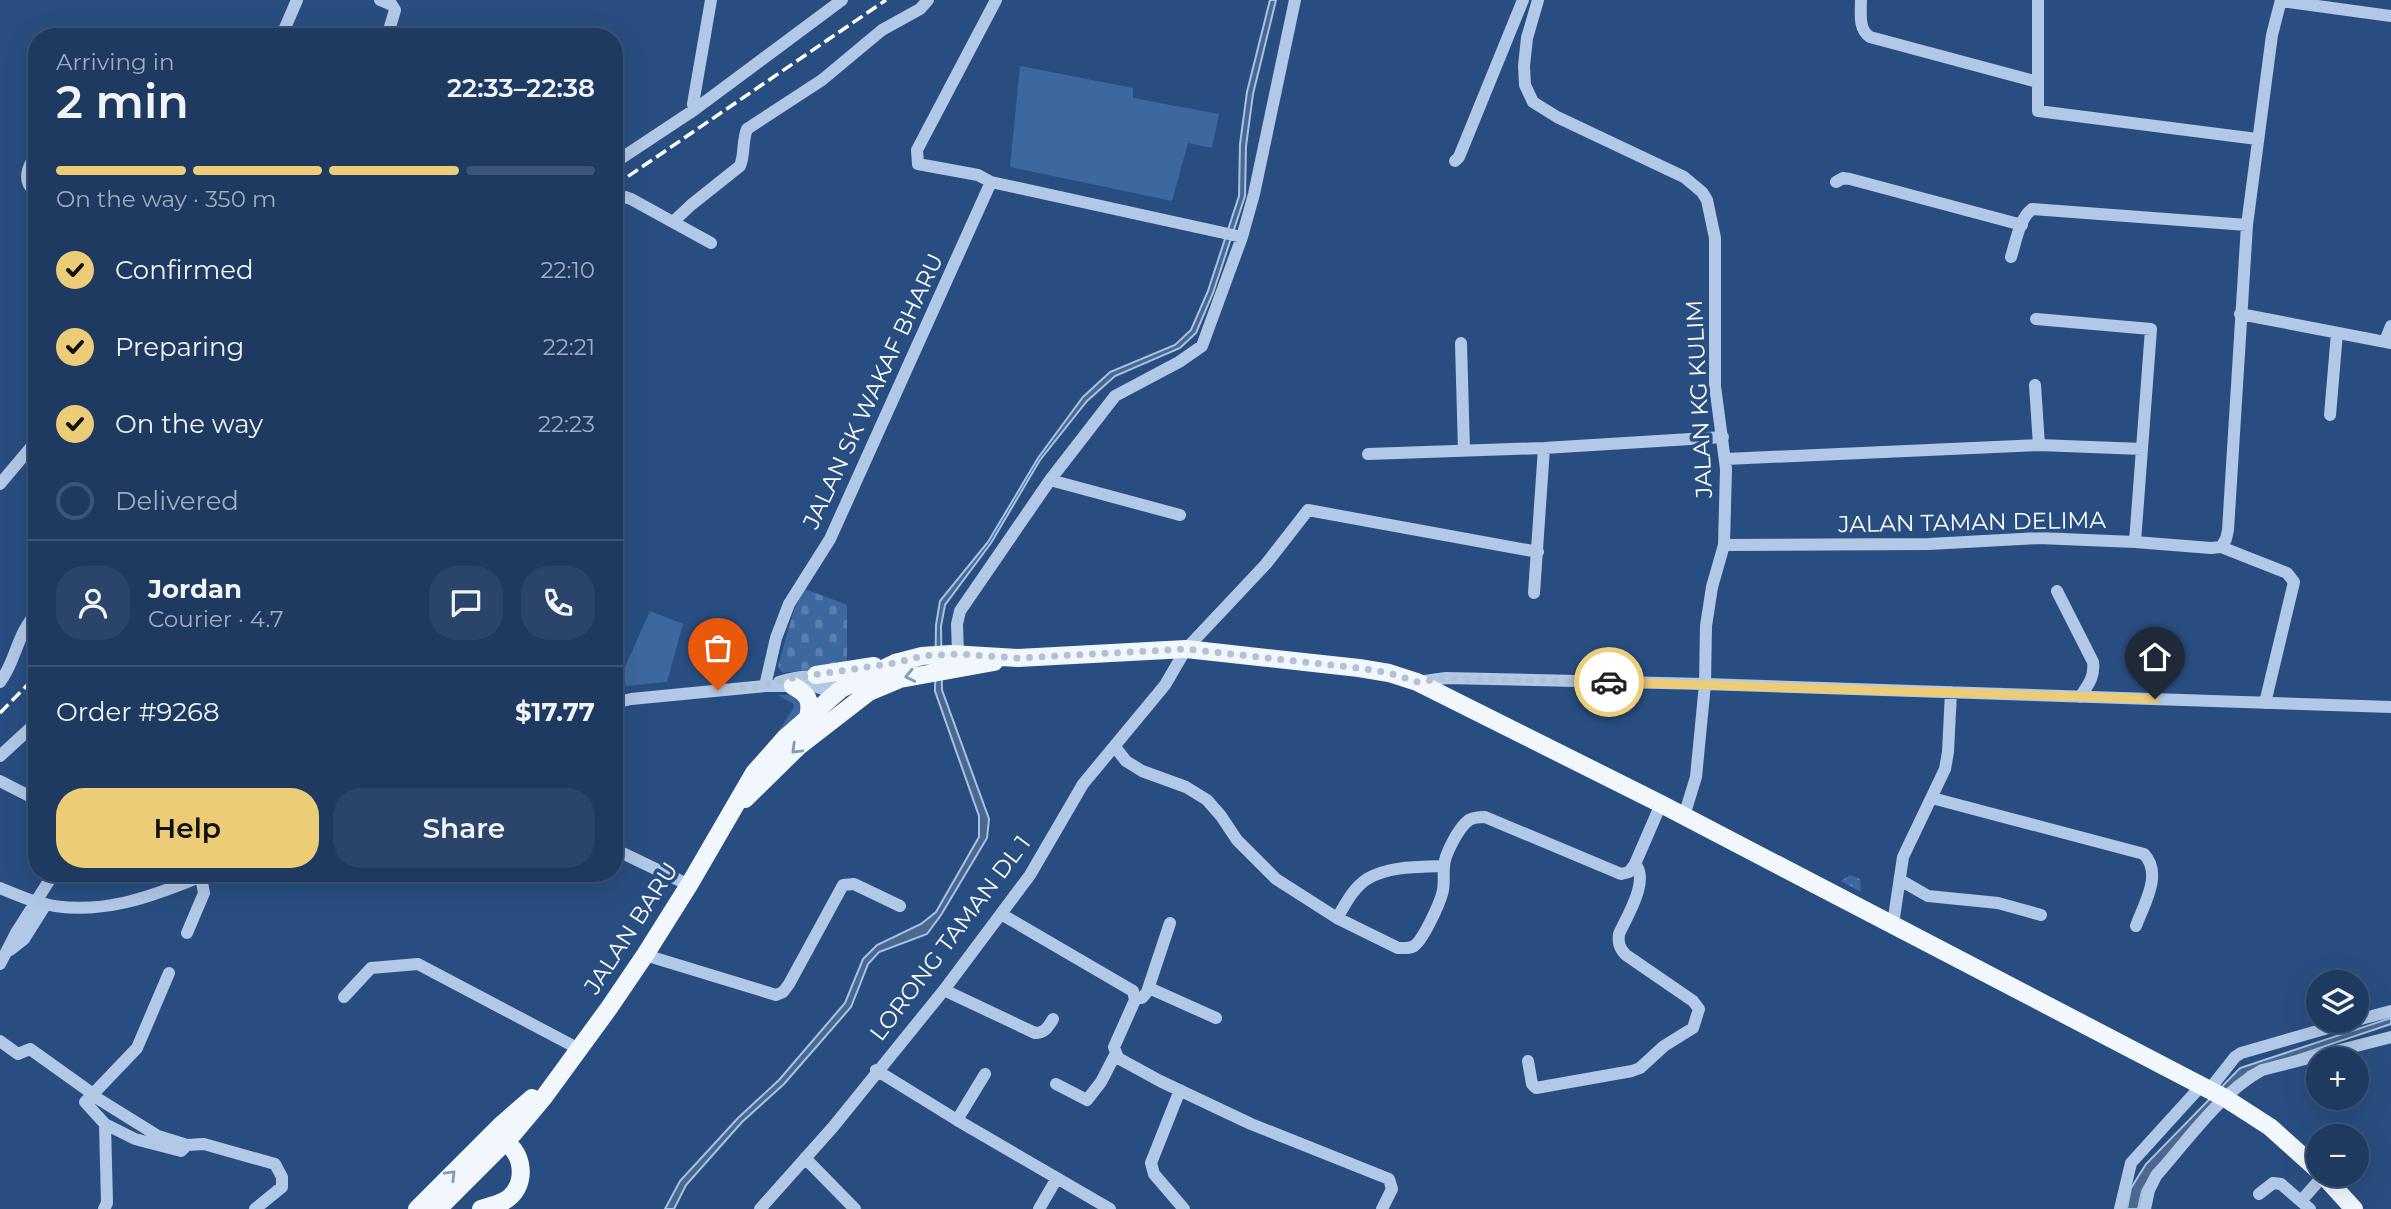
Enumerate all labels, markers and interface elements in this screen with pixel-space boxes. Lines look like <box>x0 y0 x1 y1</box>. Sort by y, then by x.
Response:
text: Arriving in <box>56 48 175 76</box>
text: 22:33–22:38 <box>447 72 595 104</box>
text: 2 min <box>56 73 189 130</box>
text: On the way · 350 m <box>56 185 276 213</box>
street label: JALAN SK WAKAF BHARU <box>796 249 949 534</box>
icon: check <box>56 251 94 289</box>
text: Confirmed <box>115 254 254 286</box>
text: 22:10 <box>540 256 595 284</box>
street label: JALAN KG KULIM <box>1680 299 1718 500</box>
icon: check <box>56 328 94 366</box>
text: Preparing <box>115 331 244 363</box>
text: 22:21 <box>543 333 595 361</box>
icon: check <box>56 405 94 443</box>
text: On the way <box>115 408 263 440</box>
text: 22:23 <box>538 410 595 438</box>
text: Delivered <box>115 485 239 517</box>
street label: JALAN TAMAN DELIMA <box>1837 506 2107 538</box>
button: person <box>56 566 130 640</box>
button: chat <box>429 566 503 640</box>
button: phone <box>521 566 595 640</box>
text: Jordan <box>148 573 242 605</box>
text: Courier · 4.7 <box>148 605 284 633</box>
pin <box>688 618 748 690</box>
pin <box>2125 627 2185 699</box>
icon: bag <box>699 629 737 667</box>
icon: home <box>2136 638 2174 676</box>
courier <box>1574 647 1644 717</box>
icon: car <box>1590 663 1628 701</box>
one-way arrow <box>904 668 916 683</box>
text: Order #9268 <box>56 696 220 728</box>
text: $17.77 <box>515 696 595 728</box>
one-way arrow <box>791 741 804 753</box>
button: Help <box>56 788 319 868</box>
button: Share <box>333 788 595 868</box>
street label: LORONG TAMAN DL 1 <box>864 830 1036 1046</box>
street label: JALAN BARU <box>578 857 684 1000</box>
map controls <box>2306 970 2369 1187</box>
button: layers <box>2306 970 2369 1033</box>
button: + <box>2306 1047 2369 1110</box>
button: − <box>2306 1124 2369 1187</box>
one-way arrow <box>443 1170 456 1183</box>

